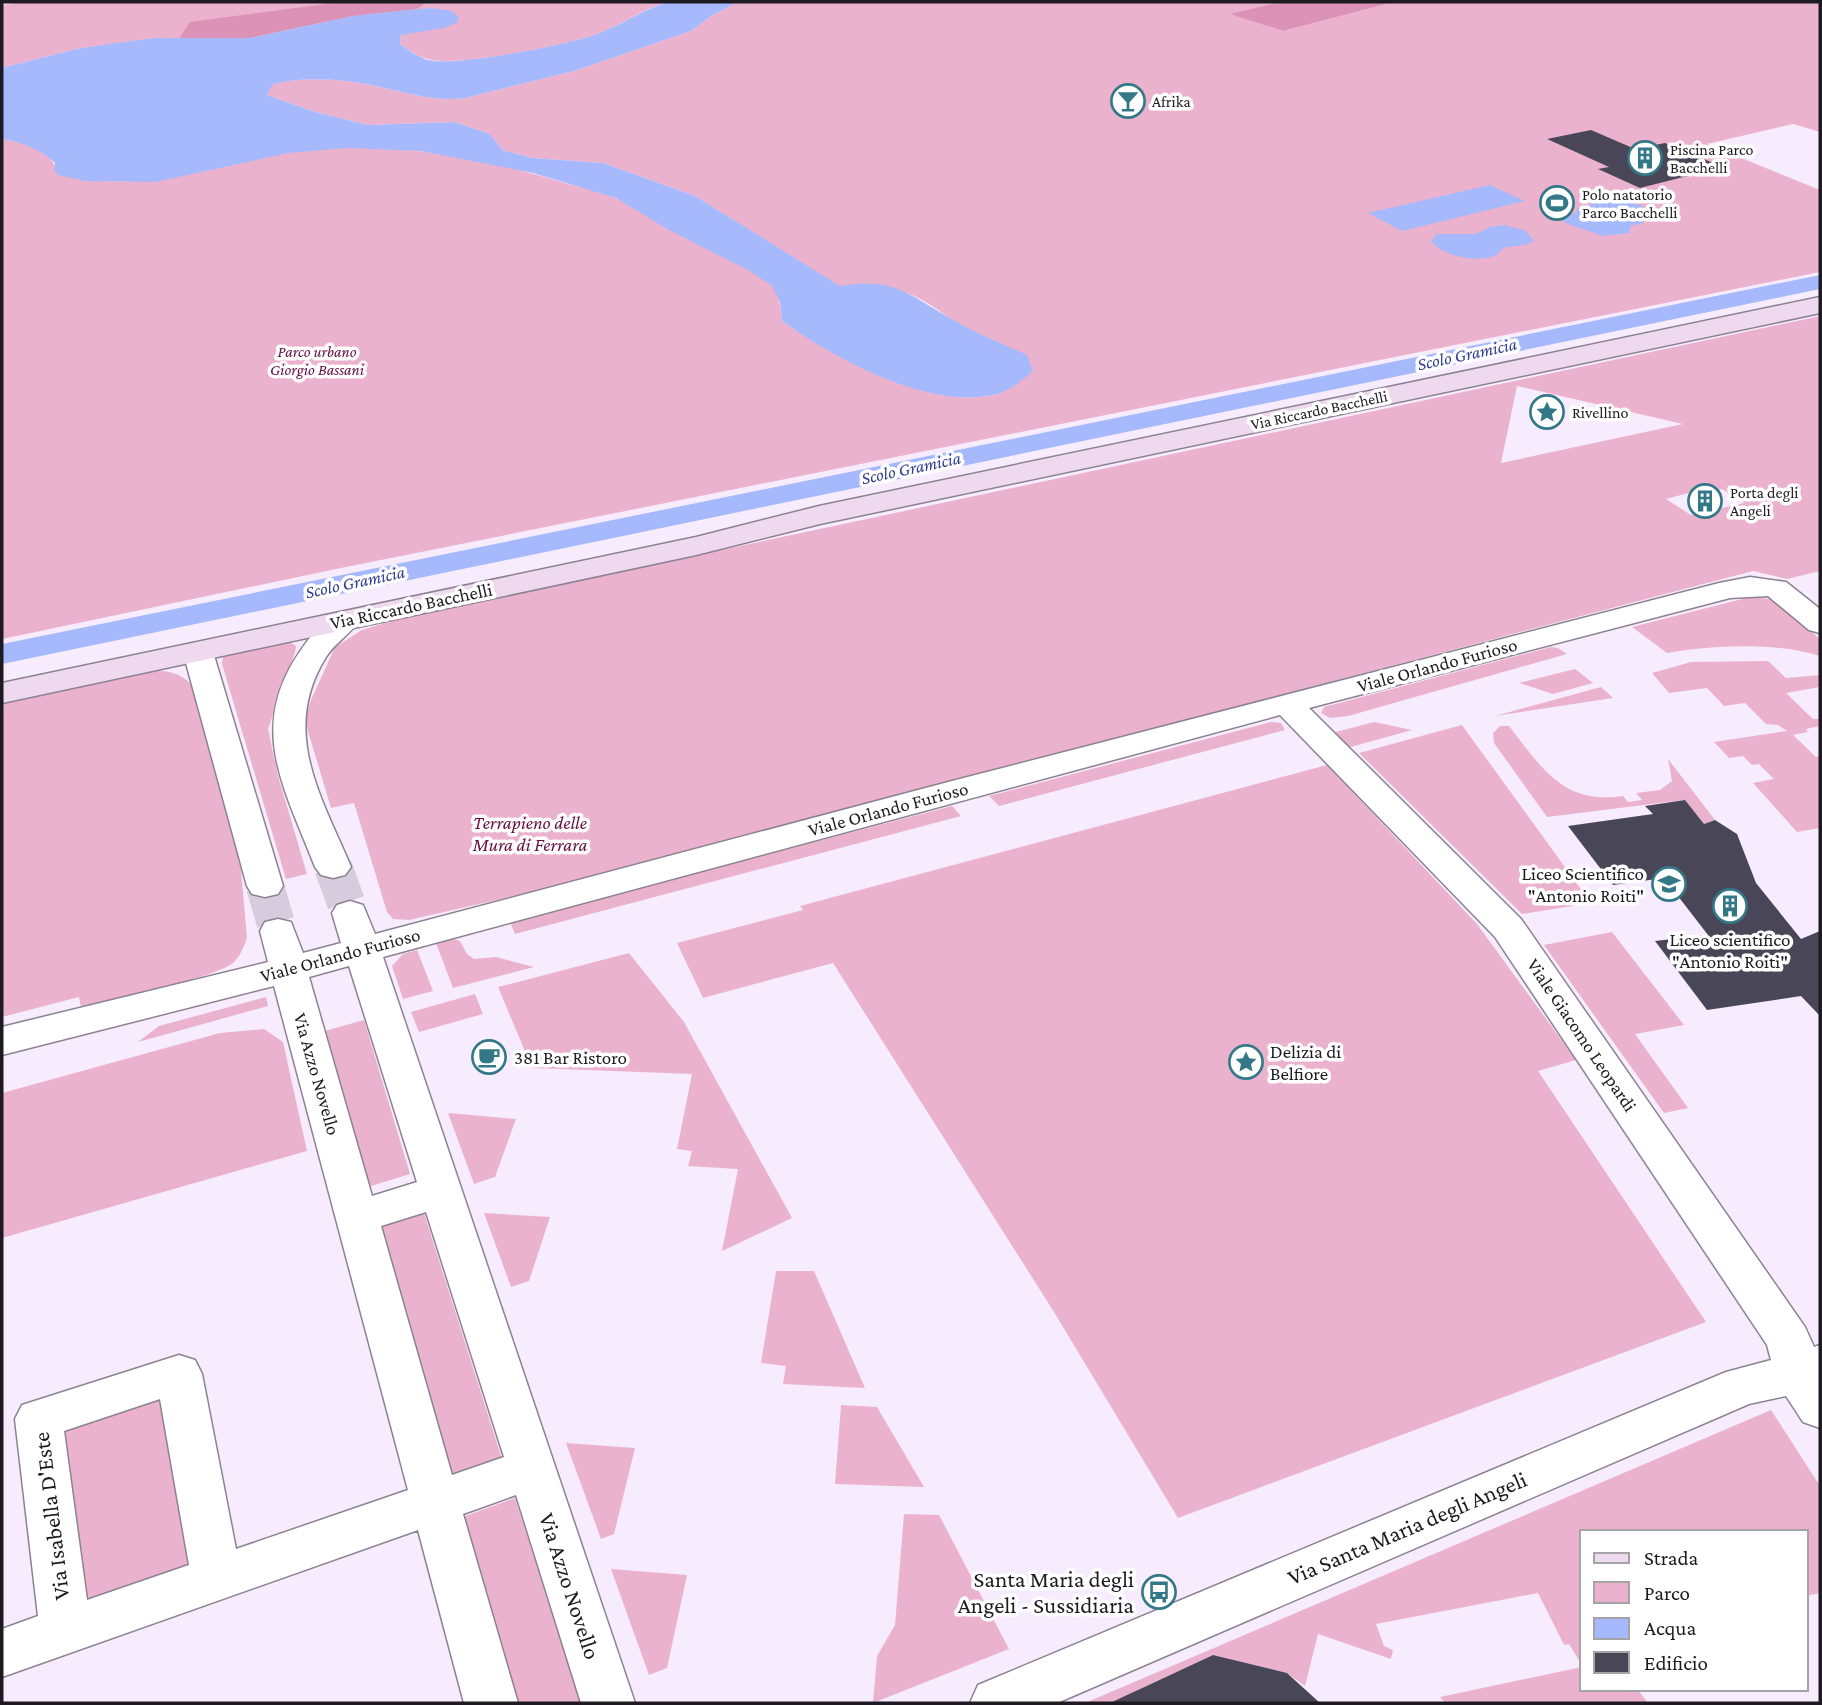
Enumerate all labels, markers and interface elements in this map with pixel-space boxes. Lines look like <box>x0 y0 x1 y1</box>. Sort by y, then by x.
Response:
bar icon: Afrika <box>1109 82 1147 120</box>
place label: Afrika <box>1152 93 1191 110</box>
building icon: Piscina Parco Bacchelli <box>1626 139 1664 177</box>
place label: Piscina Parco Bacchelli <box>1670 141 1753 176</box>
sports icon: Polo natatorio Parco Bacchelli <box>1538 184 1576 222</box>
place label: Polo natatorio Parco Bacchelli <box>1582 186 1678 221</box>
water label: Scolo Gramicia <box>1415 334 1519 374</box>
park label: Parco urbano Giorgio Bassani <box>270 343 365 379</box>
street label: Via Riccardo Bacchelli <box>1249 387 1389 433</box>
place icon: Rivellino <box>1528 393 1566 431</box>
place label: Rivellino <box>1572 404 1629 421</box>
water label: Scolo Gramicia <box>859 448 963 488</box>
building icon: Porta degli Angeli <box>1686 482 1724 520</box>
place label: Porta degli Angeli <box>1730 484 1799 520</box>
water label: Scolo Gramicia <box>303 562 407 602</box>
street label: Via Riccardo Bacchelli <box>328 579 494 633</box>
street label: Viale Orlando Furioso <box>1355 634 1519 696</box>
street label: Viale Orlando Furioso <box>806 778 970 840</box>
park label: Terrapieno delle Mura di Ferrara <box>472 812 587 855</box>
place label: Liceo Scientifico "Antonio Roiti" <box>1521 863 1644 906</box>
school or university icon: Liceo Scientifico "Antonio Roiti" <box>1650 865 1688 903</box>
building icon: Liceo scientifico "Antonio Roiti" <box>1711 887 1749 925</box>
street label: Viale Orlando Furioso <box>258 924 422 986</box>
place label: Liceo scientifico "Antonio Roiti" <box>1669 929 1791 972</box>
street label: Viale Giacomo Leopardi <box>1523 955 1641 1115</box>
street label: Via Azzo Novello <box>290 1011 344 1137</box>
cafe icon: 381 Bar Ristoro <box>470 1038 508 1076</box>
place label: Delizia di Belfiore <box>1270 1041 1341 1084</box>
place icon: Delizia di Belfiore <box>1227 1043 1265 1081</box>
place label: 381 Bar Ristoro <box>514 1047 627 1068</box>
street label: Via Isabella D'Este <box>28 1431 74 1601</box>
street label: Via Santa Maria degli Angeli <box>1284 1466 1530 1590</box>
street label: Via Azzo Novello <box>534 1510 606 1662</box>
legend <box>1580 1530 1808 1691</box>
text: Strada <box>1644 1546 1699 1570</box>
place label: Santa Maria degli Angeli - Sussidiaria <box>958 1566 1134 1618</box>
bus stop icon: Santa Maria degli Angeli - Sussidiaria <box>1140 1573 1178 1611</box>
text: Parco <box>1644 1581 1690 1605</box>
text: Acqua <box>1644 1616 1696 1640</box>
text: Edificio <box>1644 1651 1708 1675</box>

